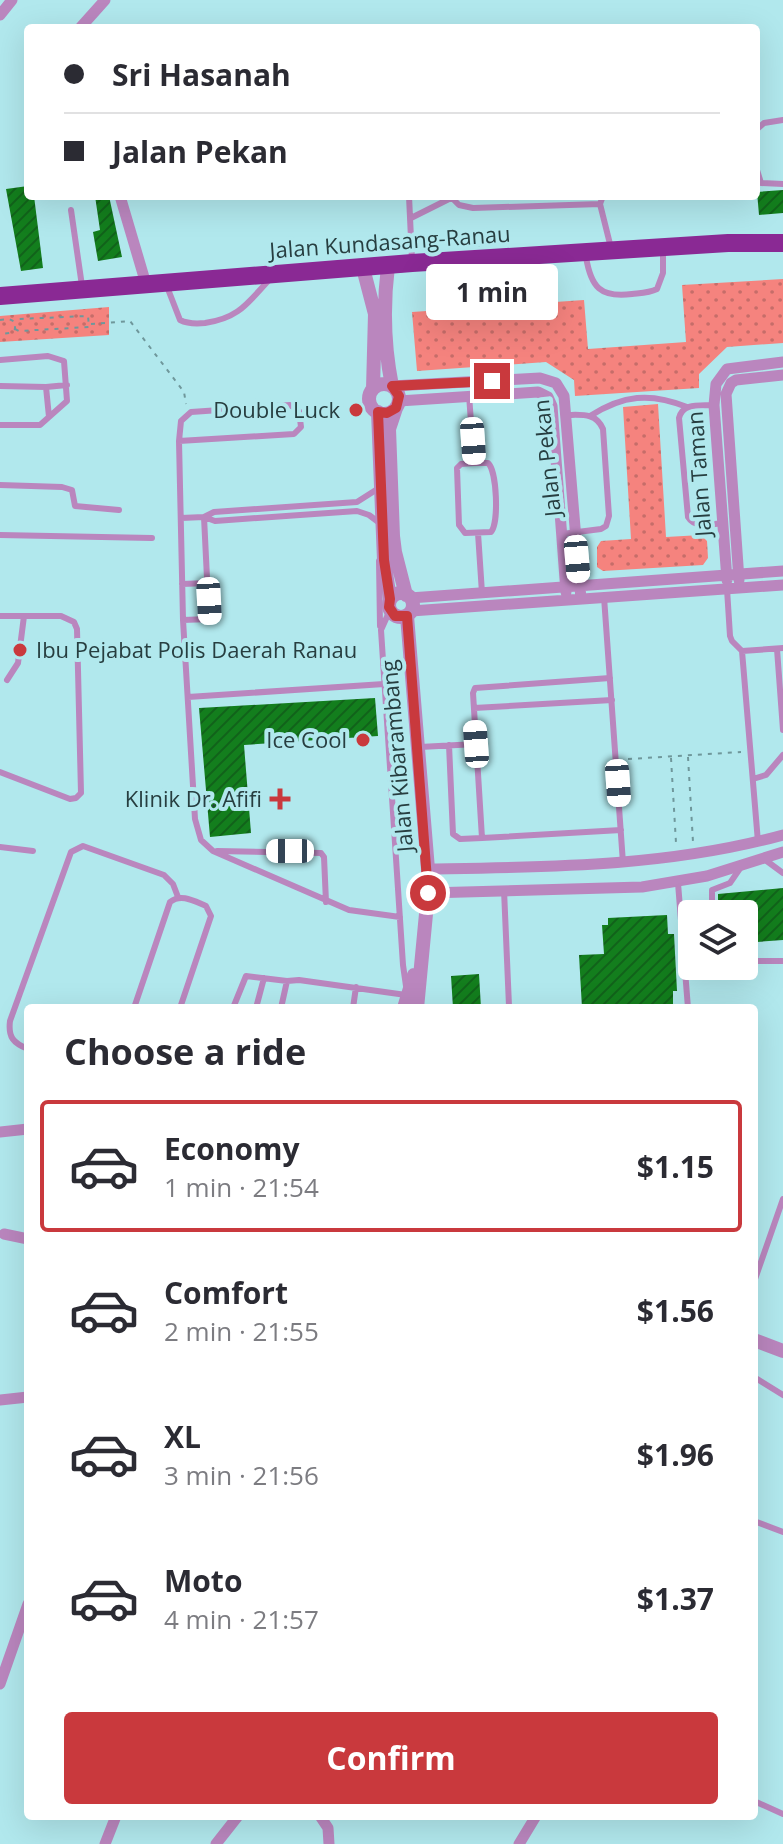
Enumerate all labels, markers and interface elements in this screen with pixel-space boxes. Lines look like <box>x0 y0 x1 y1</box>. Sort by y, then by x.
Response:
text: Sri Hasanah <box>112 54 291 95</box>
text: Jalan Pekan <box>112 131 288 172</box>
street label: Jalan Kundasang-Ranau <box>266 218 511 265</box>
callout: 1 min <box>426 265 558 321</box>
text: 1 min <box>456 274 528 310</box>
route end <box>474 363 510 399</box>
place label: Double Luck <box>213 394 340 424</box>
street label: Jalan Pekan <box>525 398 567 520</box>
marker: Double Luck <box>347 401 365 419</box>
street label: Jalan Taman <box>679 410 717 540</box>
car <box>459 416 487 466</box>
car <box>563 534 591 584</box>
car <box>196 576 222 626</box>
place label: Ibu Pejabat Polis Daerah Ranau <box>36 634 357 664</box>
marker: Ibu Pejabat Polis Daerah Ranau <box>11 641 29 659</box>
street label: Jalan Kibarambang <box>373 659 420 855</box>
car <box>462 719 490 769</box>
place label: Ice Cool <box>266 724 347 754</box>
marker: Ice Cool <box>354 731 372 749</box>
car <box>604 758 632 808</box>
place label: Klinik Dr. Afifi <box>125 783 262 813</box>
marker: Klinik Dr. Afifi <box>269 788 291 810</box>
car <box>266 839 314 863</box>
route start <box>410 875 446 911</box>
map controls <box>678 900 758 980</box>
button: layers <box>678 900 758 980</box>
text: Choose a ride <box>64 1027 306 1076</box>
text: Economy <box>164 1128 300 1169</box>
icon: car <box>68 1130 140 1202</box>
text: $1.15 <box>637 1146 714 1187</box>
text: 1 min · 21:54 <box>164 1169 319 1205</box>
text: Comfort <box>164 1272 288 1313</box>
icon: car <box>68 1274 140 1346</box>
text: $1.56 <box>637 1290 714 1331</box>
text: 2 min · 21:55 <box>164 1313 319 1349</box>
text: XL <box>164 1416 201 1457</box>
icon: car <box>68 1418 140 1490</box>
text: $1.96 <box>637 1434 714 1475</box>
text: 3 min · 21:56 <box>164 1457 319 1493</box>
text: Moto <box>164 1560 242 1601</box>
icon: car <box>68 1562 140 1634</box>
text: $1.37 <box>637 1578 714 1619</box>
text: 4 min · 21:57 <box>164 1601 319 1637</box>
button: Confirm <box>64 1712 718 1804</box>

